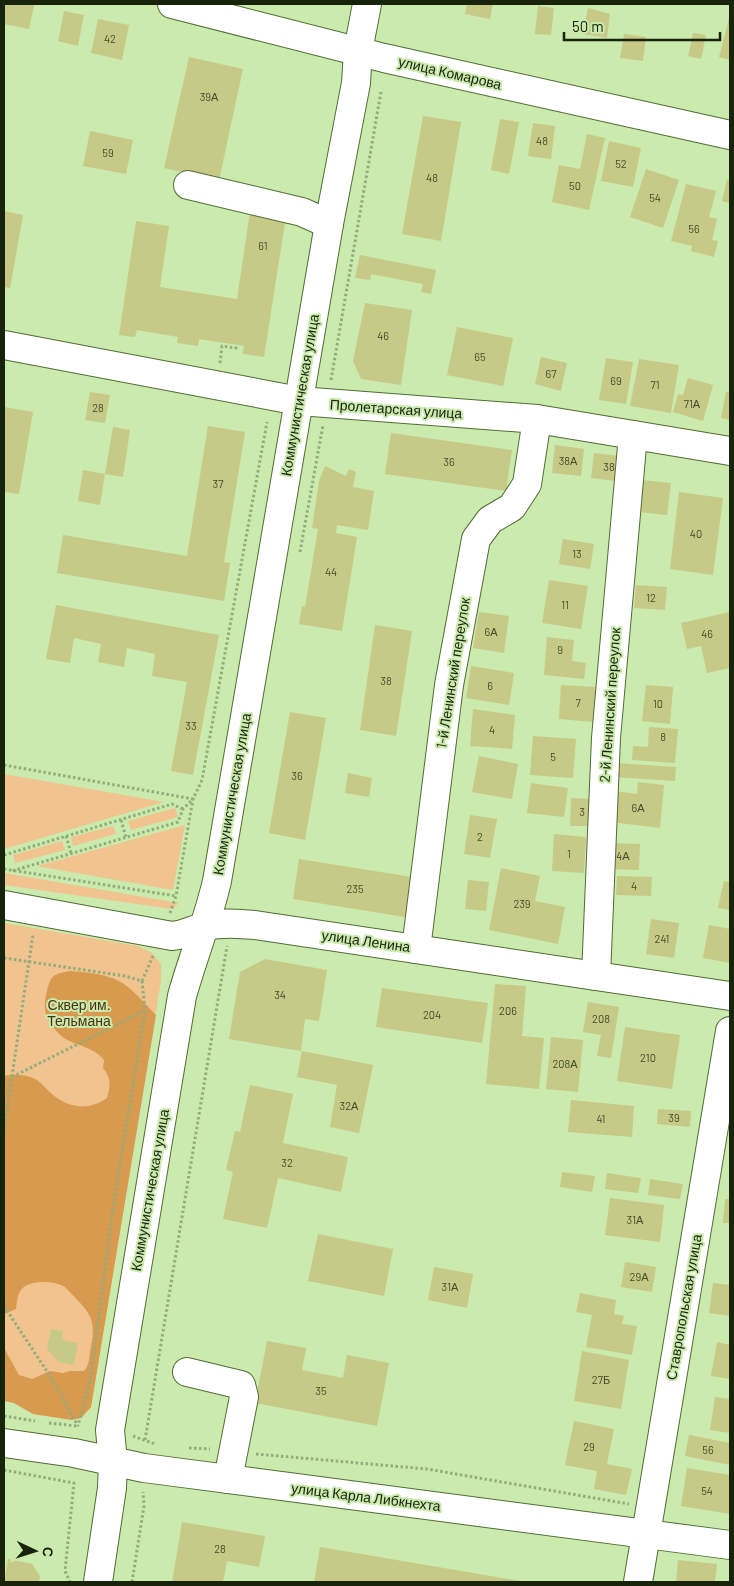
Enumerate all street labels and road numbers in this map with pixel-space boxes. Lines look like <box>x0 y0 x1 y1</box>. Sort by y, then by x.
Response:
street label: улица Комарова <box>397 52 504 93</box>
street label: Коммунистическая улица <box>277 312 322 477</box>
street label: Пролетарская улица <box>329 395 463 422</box>
street label: 1-й Ленинский переулок <box>432 595 473 750</box>
street label: 2-й Ленинский переулок <box>596 626 623 783</box>
street label: Коммунистическая улица <box>209 711 254 876</box>
street label: улица Ленина <box>321 926 412 955</box>
street label: Коммунистическая улица <box>127 1107 172 1272</box>
street label: Ставропольская улица <box>662 1232 705 1381</box>
street label: улица Карла Либкнехта <box>290 1479 442 1514</box>

